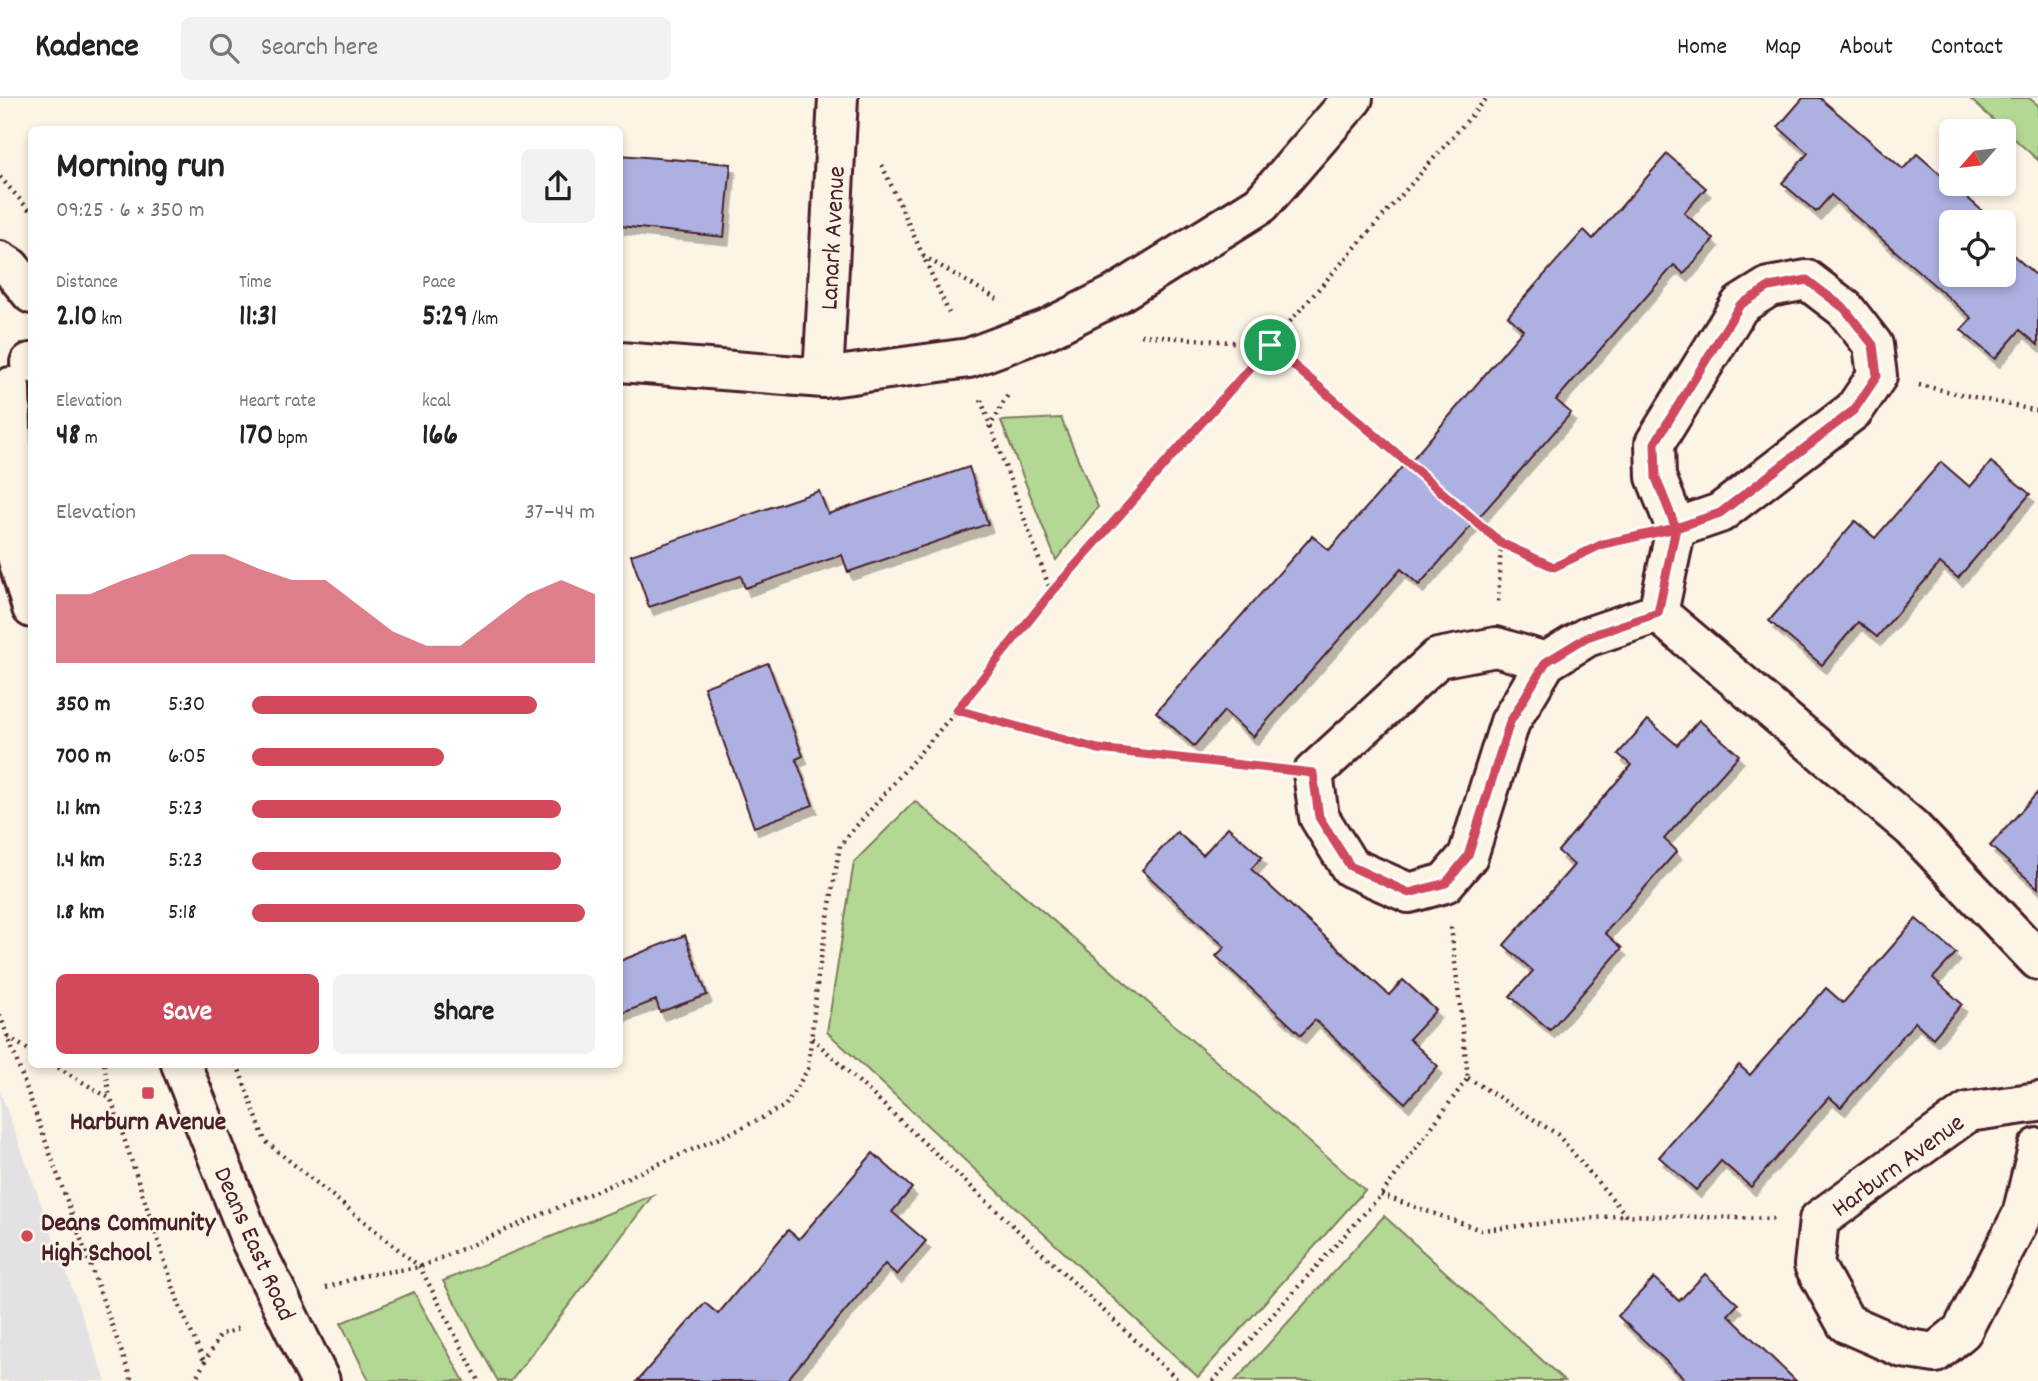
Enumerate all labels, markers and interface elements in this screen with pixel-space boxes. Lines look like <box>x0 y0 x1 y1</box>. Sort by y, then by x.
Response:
search box <box>181 17 671 80</box>
text: Kadence <box>35 25 139 72</box>
icon: search <box>205 29 243 67</box>
text: Search here <box>261 30 378 67</box>
text: Home <box>1677 31 1727 65</box>
text: Map <box>1765 31 1801 65</box>
text: About <box>1839 31 1893 65</box>
text: Contact <box>1931 31 2003 65</box>
north arrow <box>1939 119 2016 196</box>
map controls <box>1939 119 2016 287</box>
text: Morning run <box>56 141 225 196</box>
button: share <box>521 149 595 223</box>
street label: Lanark Avenue <box>812 165 857 311</box>
text: 09:25 · 6 × 350 m <box>56 195 205 228</box>
button: locate <box>1939 210 2016 287</box>
text: Distance <box>56 270 118 297</box>
text: Time <box>239 270 272 297</box>
text: Pace <box>422 270 456 297</box>
text: 2.10 <box>56 297 97 340</box>
text: 11:31 <box>239 297 277 340</box>
text: 5:29 <box>422 297 468 340</box>
text: km <box>97 307 122 334</box>
text: /km <box>468 307 498 334</box>
pin <box>1240 315 1300 375</box>
icon: arrive <box>1251 326 1289 364</box>
text: Elevation <box>56 389 122 416</box>
text: Heart rate <box>239 389 316 416</box>
text: kcal <box>422 389 451 416</box>
text: 48 <box>56 416 80 459</box>
text: 170 <box>239 416 273 459</box>
text: 166 <box>422 416 458 459</box>
text: m <box>80 426 98 453</box>
text: bpm <box>273 426 308 453</box>
text: Elevation <box>56 497 136 530</box>
text: 37–44 m <box>524 497 595 530</box>
text: 350 m <box>56 689 110 722</box>
text: 5:30 <box>168 689 205 722</box>
text: 700 m <box>56 741 111 774</box>
text: 6:05 <box>168 741 206 774</box>
text: 1.1 km <box>56 793 100 826</box>
text: 5:23 <box>168 793 203 826</box>
text: 1.4 km <box>56 845 105 878</box>
text: 5:23 <box>168 845 203 878</box>
text: 1.8 km <box>56 897 105 930</box>
text: 5:18 <box>168 897 197 930</box>
button: Save <box>56 974 319 1054</box>
button: Share <box>333 974 595 1054</box>
marker: Harburn Avenue <box>140 1085 156 1101</box>
place label: Harburn Avenue <box>70 1105 226 1142</box>
street label: Harburn Avenue <box>1825 1106 1973 1228</box>
street label: Deans East Road <box>202 1161 303 1327</box>
place label: Deans Community High School <box>41 1206 217 1273</box>
marker: Deans Community High School <box>19 1228 35 1244</box>

